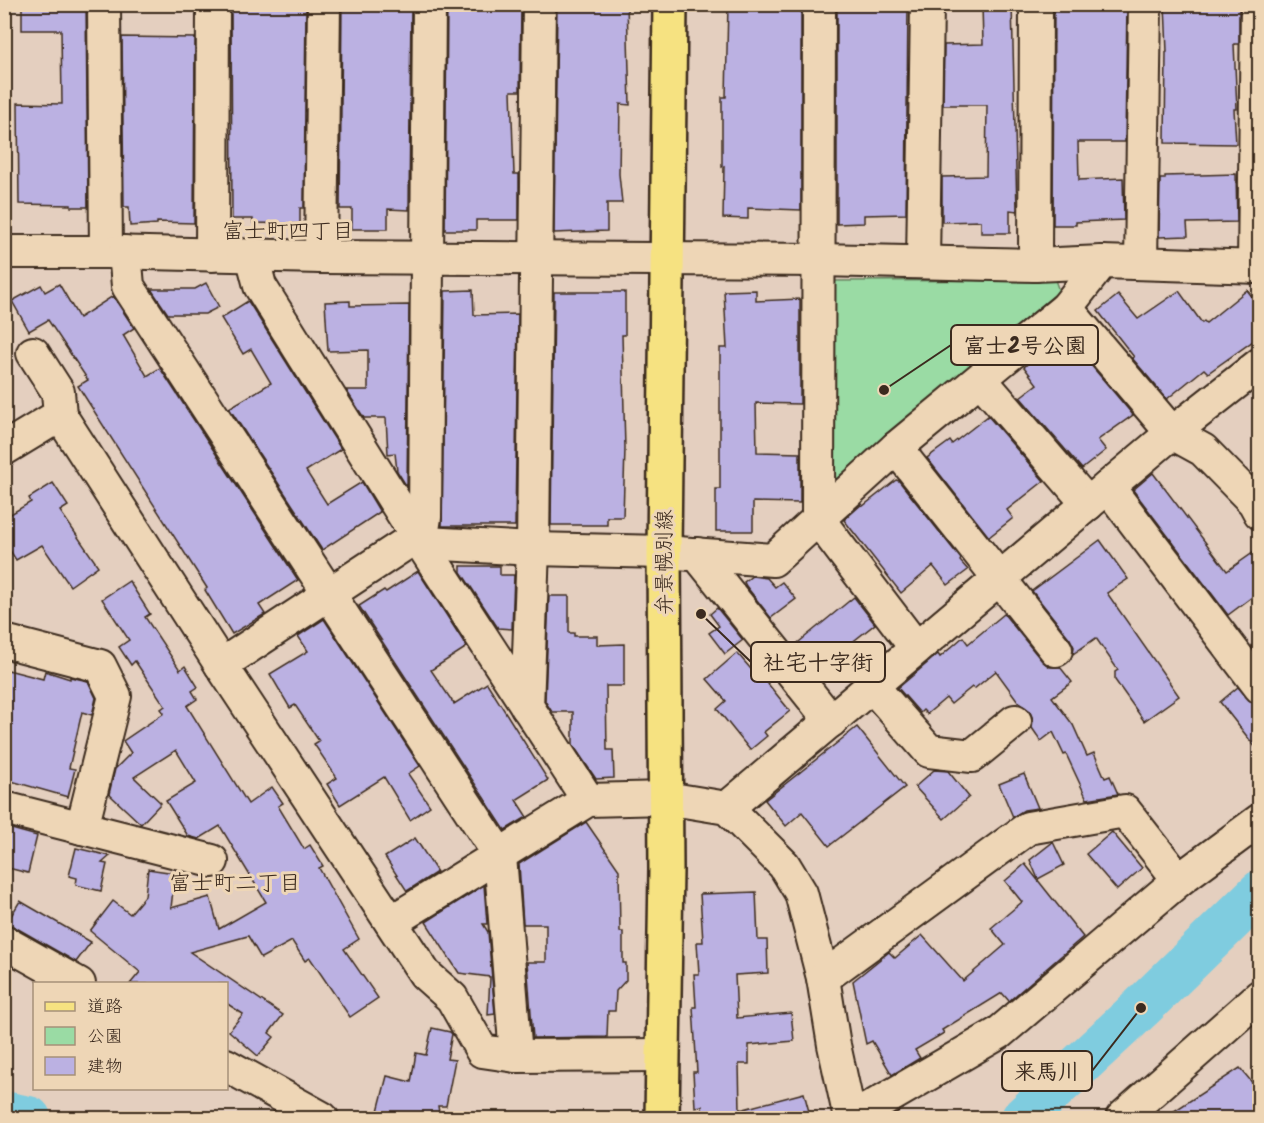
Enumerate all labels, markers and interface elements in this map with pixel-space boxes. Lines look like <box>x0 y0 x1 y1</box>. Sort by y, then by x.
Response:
district label: 富士町四丁目 <box>222 215 354 250</box>
callout: 富士2号公園 <box>951 325 1098 365</box>
text: 富士2号公園 <box>964 330 1086 365</box>
street label: 弁景幌別線 <box>649 510 682 615</box>
callout: 社宅十字街 <box>751 642 885 682</box>
text: 社宅十字街 <box>763 647 873 682</box>
district label: 富士町二丁目 <box>169 867 301 902</box>
legend <box>33 982 228 1090</box>
text: 道路 <box>87 993 123 1022</box>
text: 公園 <box>87 1023 123 1052</box>
callout: 来馬川 <box>1002 1051 1092 1091</box>
text: 建物 <box>87 1053 123 1082</box>
text: 来馬川 <box>1014 1056 1080 1091</box>

